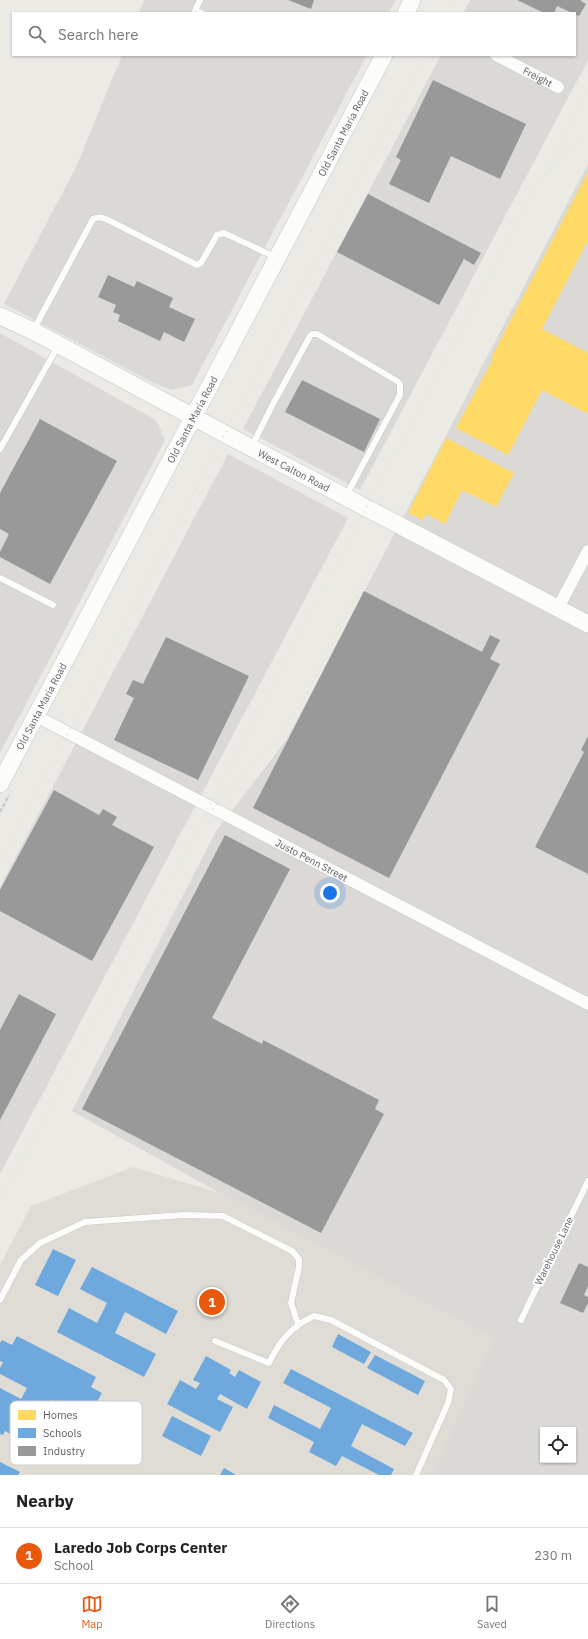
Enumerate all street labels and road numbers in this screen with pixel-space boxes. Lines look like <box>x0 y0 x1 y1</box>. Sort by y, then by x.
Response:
street label: Freight <box>521 64 555 90</box>
street label: Old Santa Maria Road <box>315 87 371 179</box>
street label: Old Santa Maria Road <box>164 374 220 465</box>
street label: West Calton Road <box>256 446 332 494</box>
street label: Old Santa Maria Road <box>13 660 69 752</box>
street label: Justo Penn Street <box>273 836 350 884</box>
street label: Warehouse Lane <box>532 1214 576 1287</box>

